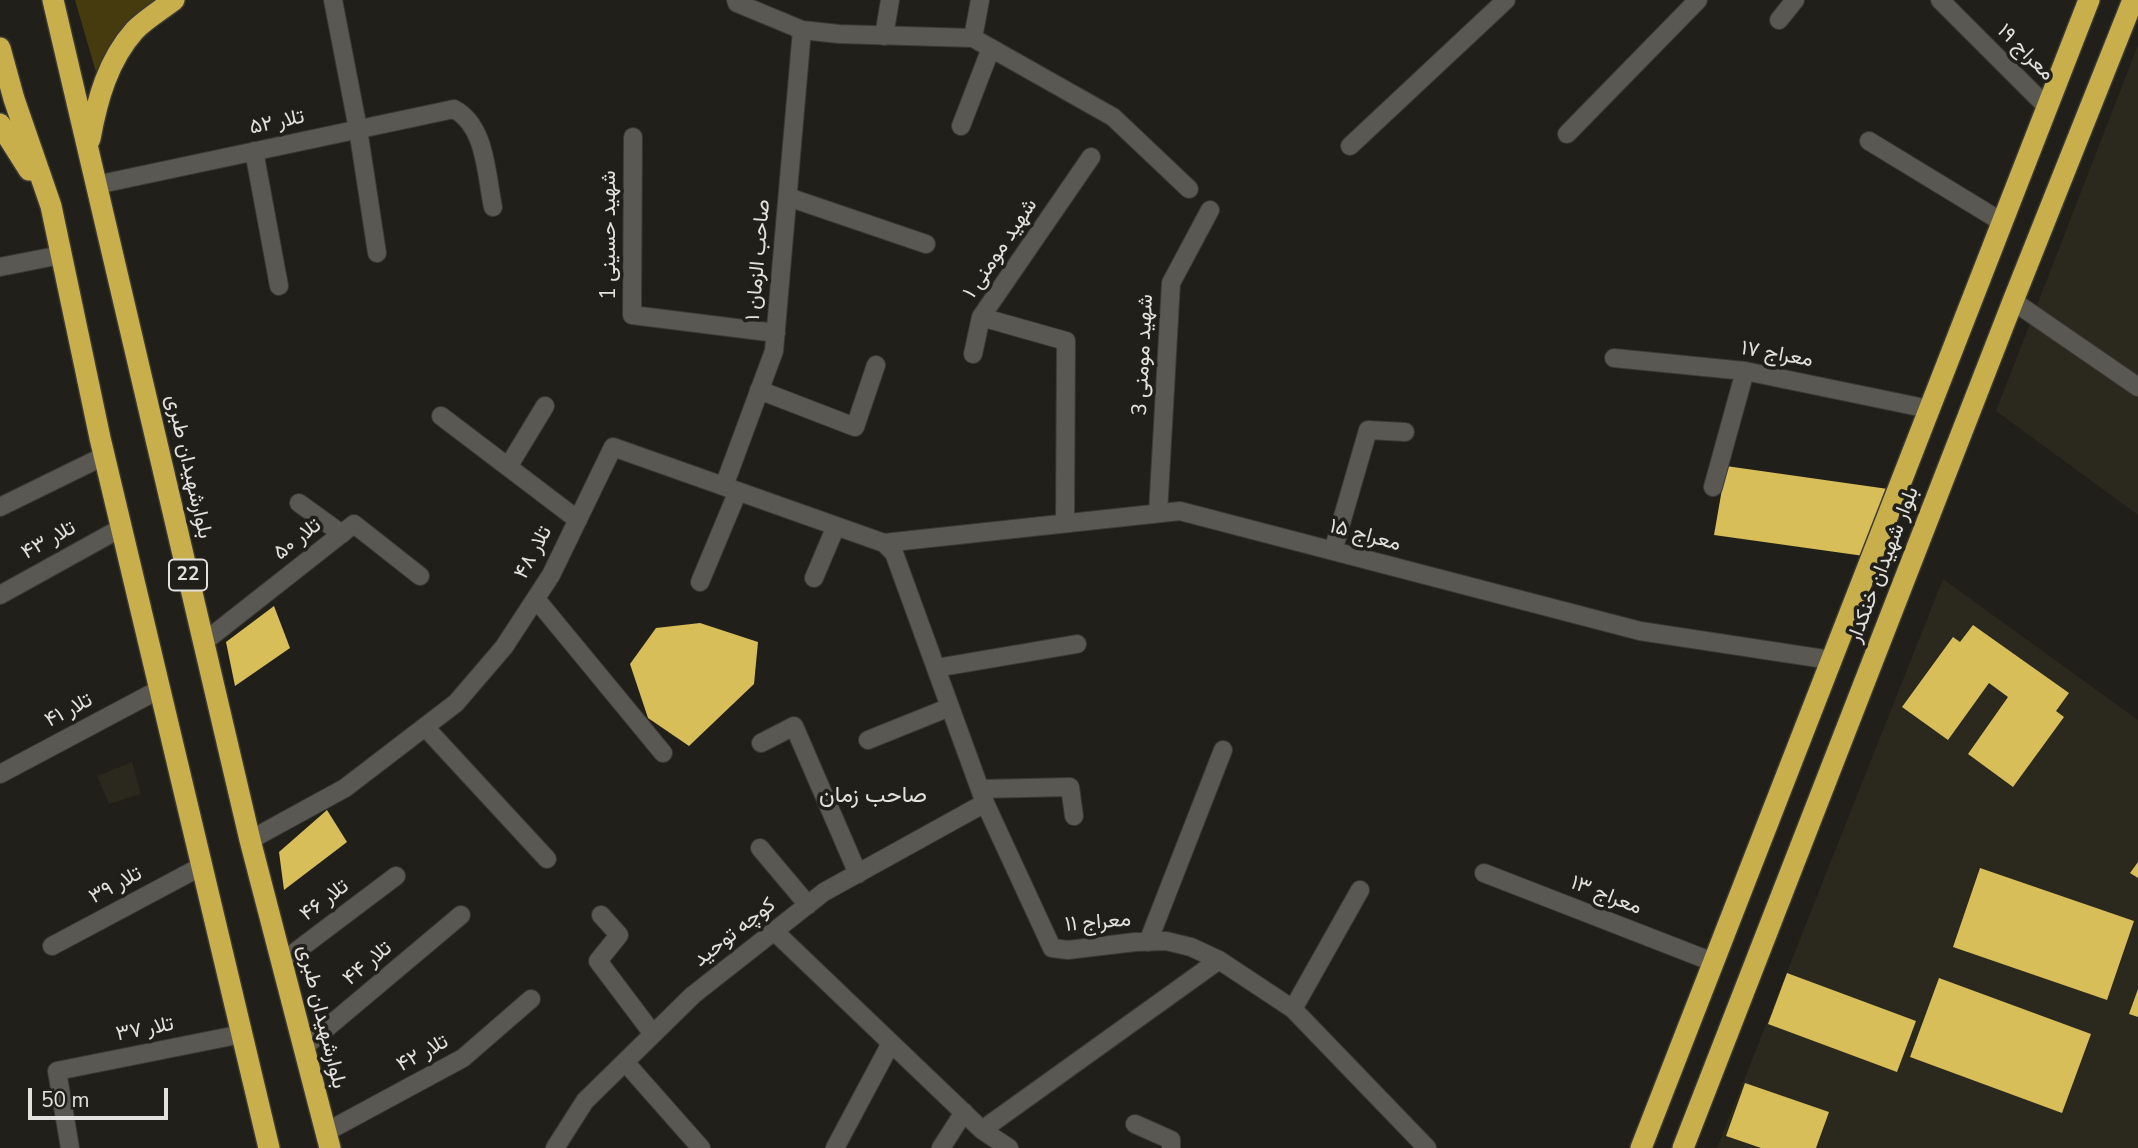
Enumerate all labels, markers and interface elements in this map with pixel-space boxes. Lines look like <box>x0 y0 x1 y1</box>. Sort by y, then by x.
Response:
street label: معراج ۱۹ <box>1991 19 2059 87</box>
street label: تلار ۵۲ <box>247 105 307 141</box>
street label: شهید حسینی 1 <box>597 170 623 300</box>
street label: شهید مومنی ۱ <box>958 194 1044 304</box>
street label: صاحب الزمان ۱ <box>741 198 777 322</box>
street label: شهید مومنی 3 <box>1128 294 1160 416</box>
street label: معراج ۱۷ <box>1739 336 1815 374</box>
street label: بلوارشهیدان طبری <box>159 393 217 541</box>
street label: بلوار شهیدان خنکدار <box>1843 483 1925 647</box>
street label: تلار ۵۰ <box>269 514 327 566</box>
street label: معراج ۱۵ <box>1327 514 1403 558</box>
street label: تلار ۴۳ <box>18 516 80 566</box>
street label: تلار ۴۸ <box>510 522 558 584</box>
road number: 22 <box>169 560 207 590</box>
street label: تلار ۴۱ <box>41 688 97 734</box>
district label: صاحب زمان <box>819 782 927 810</box>
street label: تلار ۳۹ <box>85 862 147 910</box>
street label: معراج ۱۳ <box>1567 871 1645 921</box>
street label: تلار ۴۶ <box>296 875 354 927</box>
street label: کوچه توحید <box>689 893 781 973</box>
street label: معراج ۱۱ <box>1064 908 1132 938</box>
street label: تلار ۴۴ <box>338 936 398 992</box>
street label: بلوارشهیدان طبری <box>291 943 351 1091</box>
street label: تلار ۳۷ <box>114 1012 176 1048</box>
street label: تلار ۴۲ <box>393 1030 453 1078</box>
scale bar <box>32 1074 172 1118</box>
text: 50 m <box>41 1086 90 1114</box>

